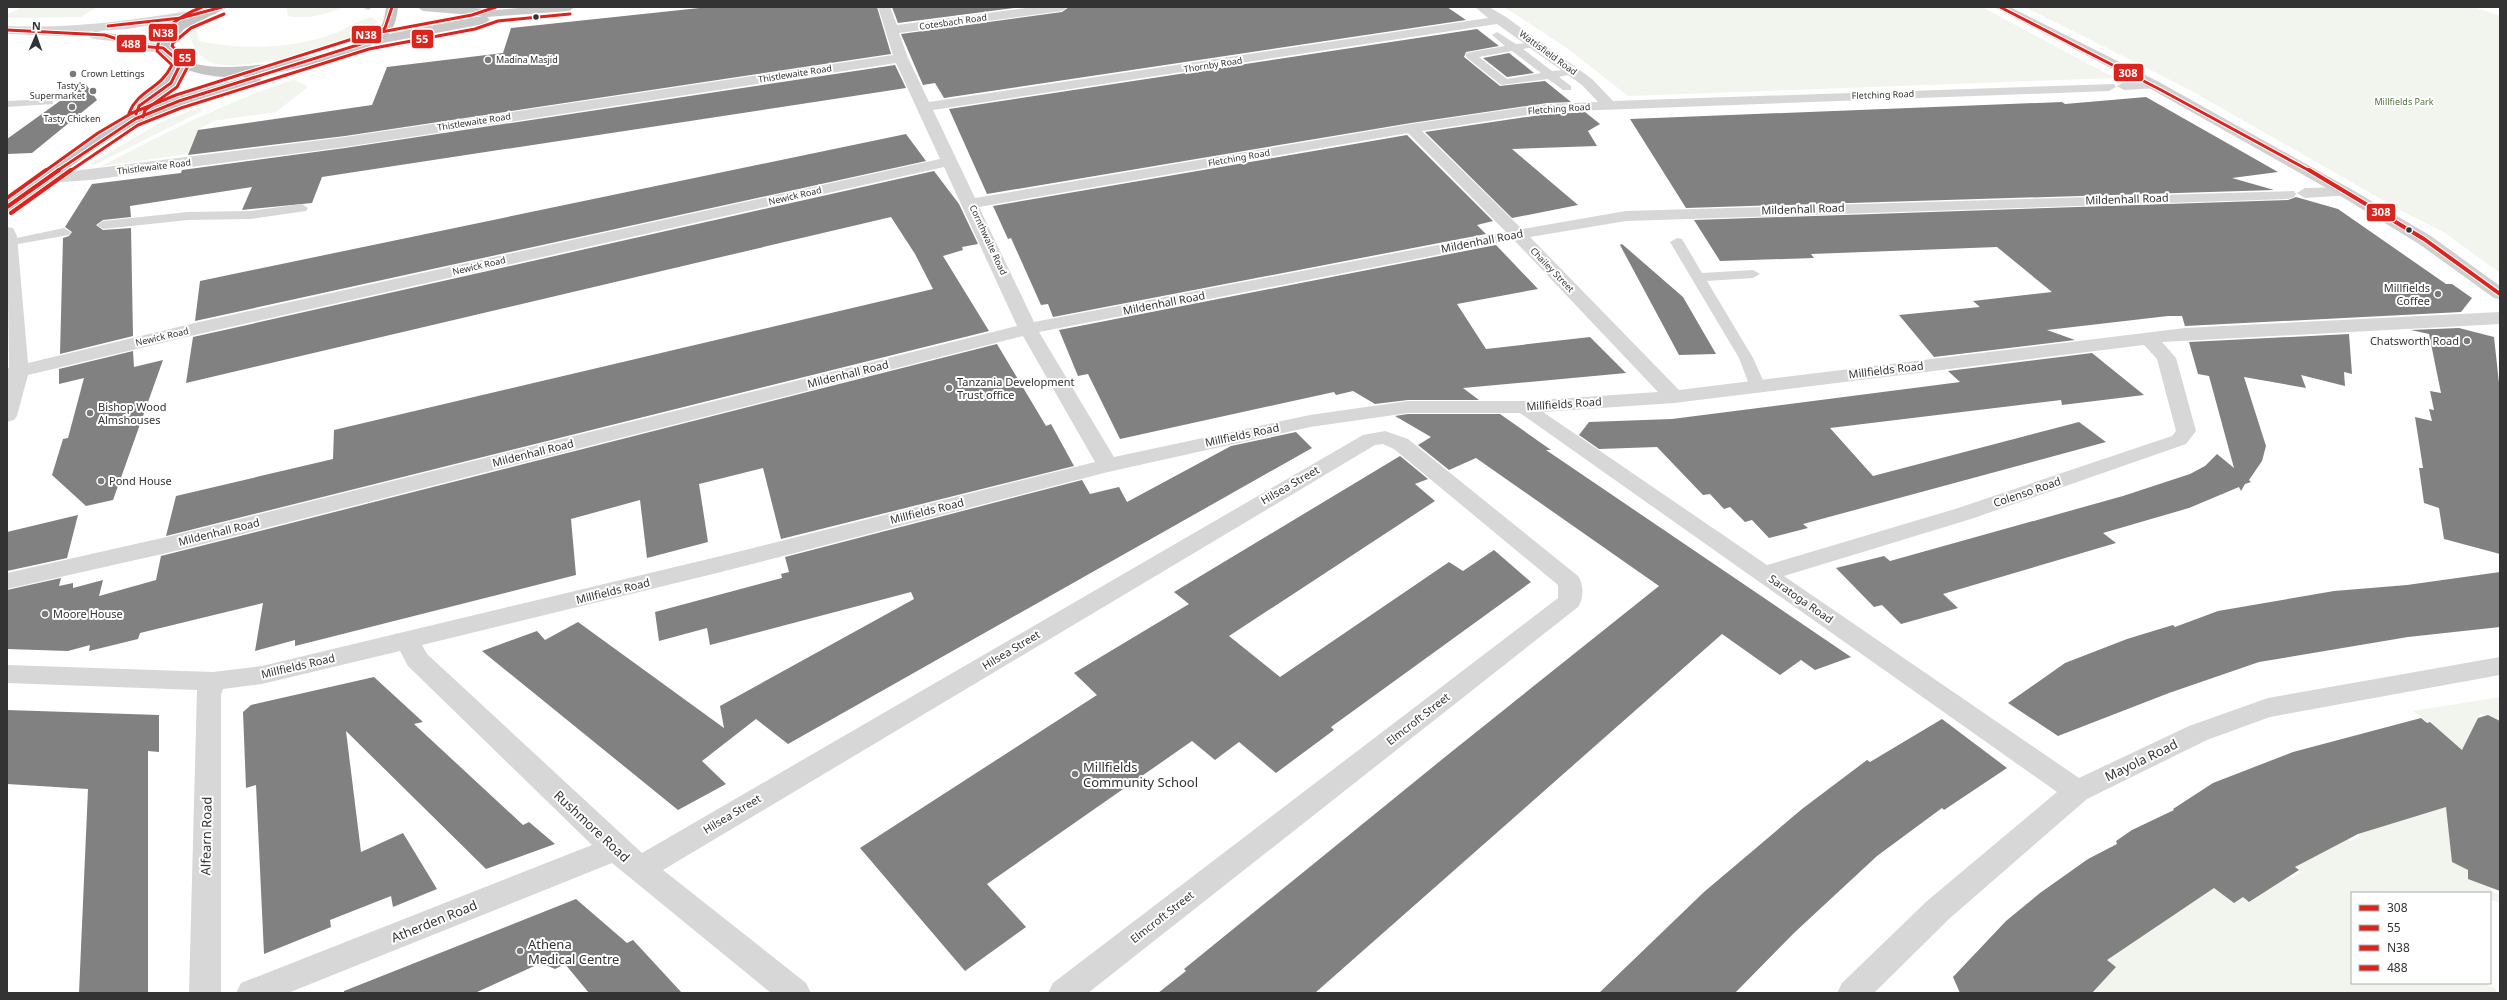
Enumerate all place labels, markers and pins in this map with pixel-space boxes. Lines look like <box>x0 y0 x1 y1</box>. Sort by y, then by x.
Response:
unlabelled marker <box>531 12 541 22</box>
place label: Madina Masjid <box>496 53 558 66</box>
marker: Madina Masjid <box>483 55 493 65</box>
place label: Crown Lettings <box>81 67 145 80</box>
marker: Crown Lettings <box>68 69 78 79</box>
place label: Tasty's Supermarket <box>30 79 86 102</box>
marker: Tasty's Supermarket <box>88 86 98 96</box>
marker: Tasty Chicken <box>67 102 77 112</box>
place label: Tasty Chicken <box>43 112 101 125</box>
unlabelled marker <box>2404 225 2414 235</box>
place label: Millfields Coffee <box>2384 280 2430 308</box>
marker: Millfields Coffee <box>2433 289 2443 299</box>
place label: Chatsworth Road <box>2370 333 2459 348</box>
marker: Chatsworth Road <box>2462 336 2472 346</box>
place label: Tanzania Development Trust office <box>957 374 1075 402</box>
marker: Tanzania Development Trust office <box>944 383 954 393</box>
place label: Bishop Wood Almshouses <box>98 399 166 427</box>
marker: Bishop Wood Almshouses <box>85 408 95 418</box>
place label: Pond House <box>109 473 172 488</box>
marker: Pond House <box>96 476 106 486</box>
place label: Moore House <box>53 606 123 621</box>
marker: Moore House <box>40 609 50 619</box>
place label: Millfields Community School <box>1083 758 1198 791</box>
marker: Millfields Community School <box>1070 769 1080 779</box>
place label: Athena Medical Centre <box>528 935 619 968</box>
marker: Athena Medical Centre <box>515 946 525 956</box>

